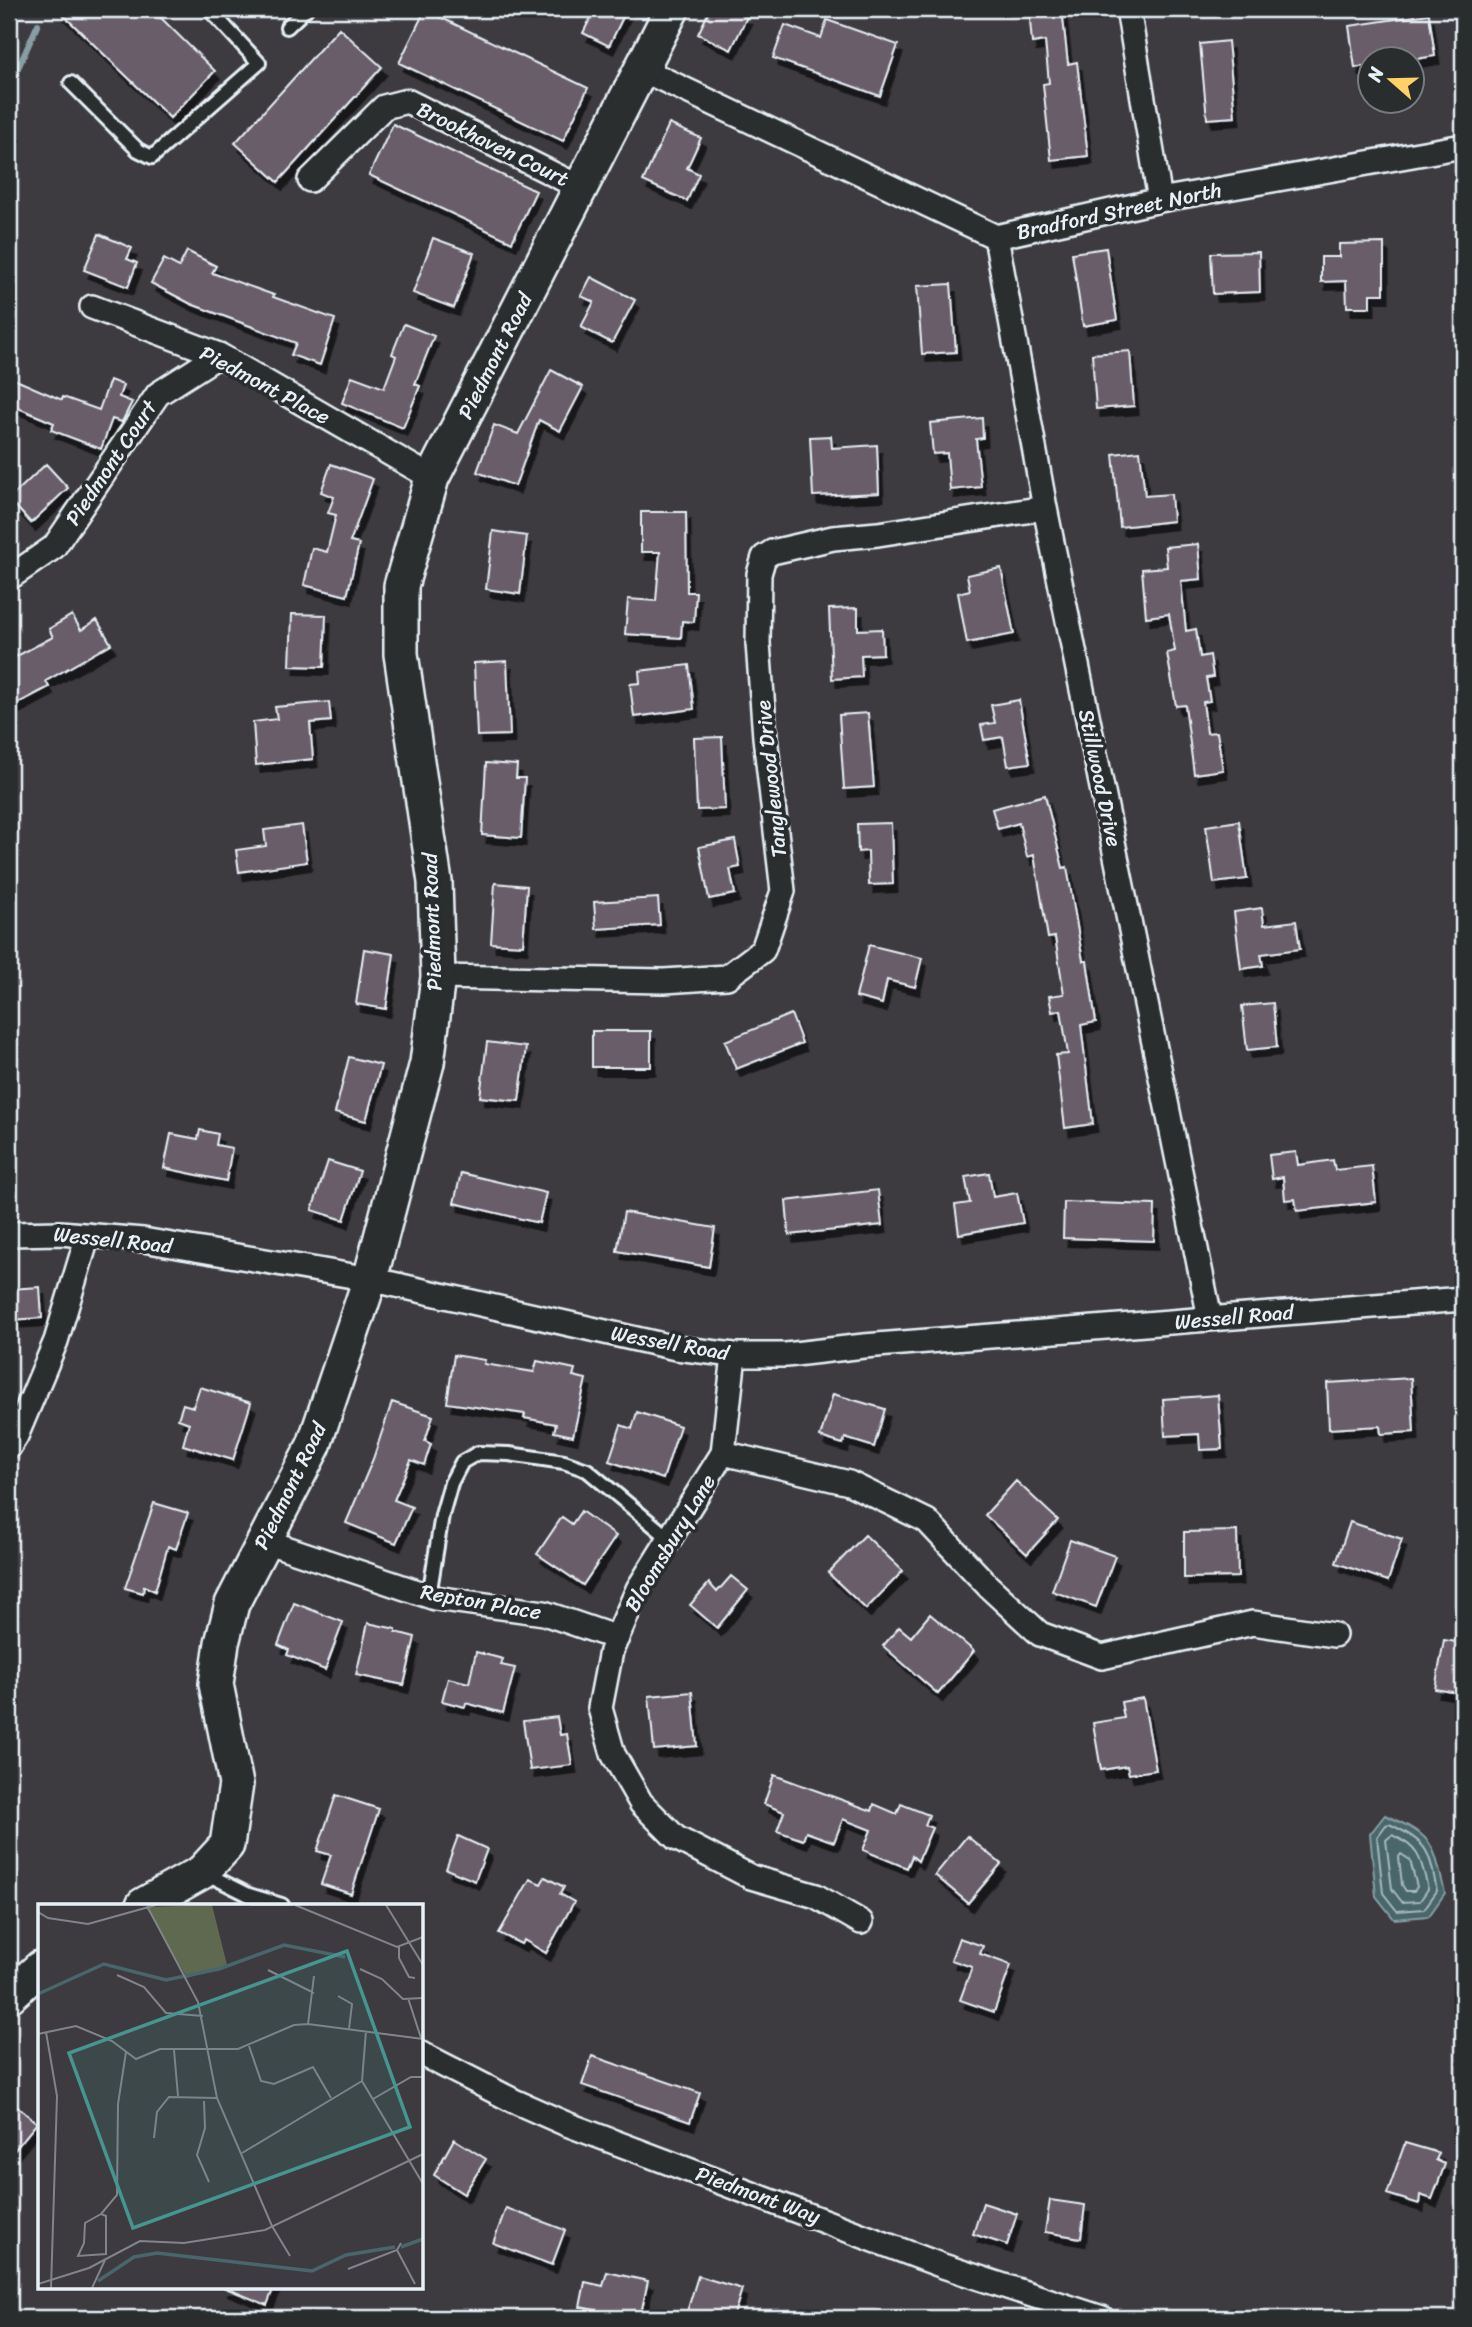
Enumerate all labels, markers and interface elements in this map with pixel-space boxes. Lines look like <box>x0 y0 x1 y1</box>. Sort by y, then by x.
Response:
north arrow <box>1356 46 1426 116</box>
text: N <box>1357 62 1394 87</box>
street label: Brookhaven Court <box>410 91 576 197</box>
street label: Bradford Street North <box>1013 171 1225 251</box>
street label: Piedmont Road <box>447 284 544 426</box>
street label: Piedmont Place <box>193 335 337 436</box>
street label: Piedmont Court <box>55 391 168 534</box>
street label: Tanglewood Drive <box>744 698 798 860</box>
street label: Stillwood Drive <box>1067 706 1133 850</box>
street label: Piedmont Road <box>411 850 453 992</box>
street label: Wessell Road <box>52 1215 176 1265</box>
street label: Wessell Road <box>1173 1293 1297 1341</box>
street label: Wessell Road <box>608 1314 734 1372</box>
street label: Piedmont Road <box>243 1414 338 1556</box>
street label: Bloomsbury Lane <box>614 1466 726 1619</box>
street label: Repton Place <box>418 1573 545 1631</box>
inset map <box>38 1904 424 2288</box>
street label: Piedmont Way <box>690 2155 826 2235</box>

